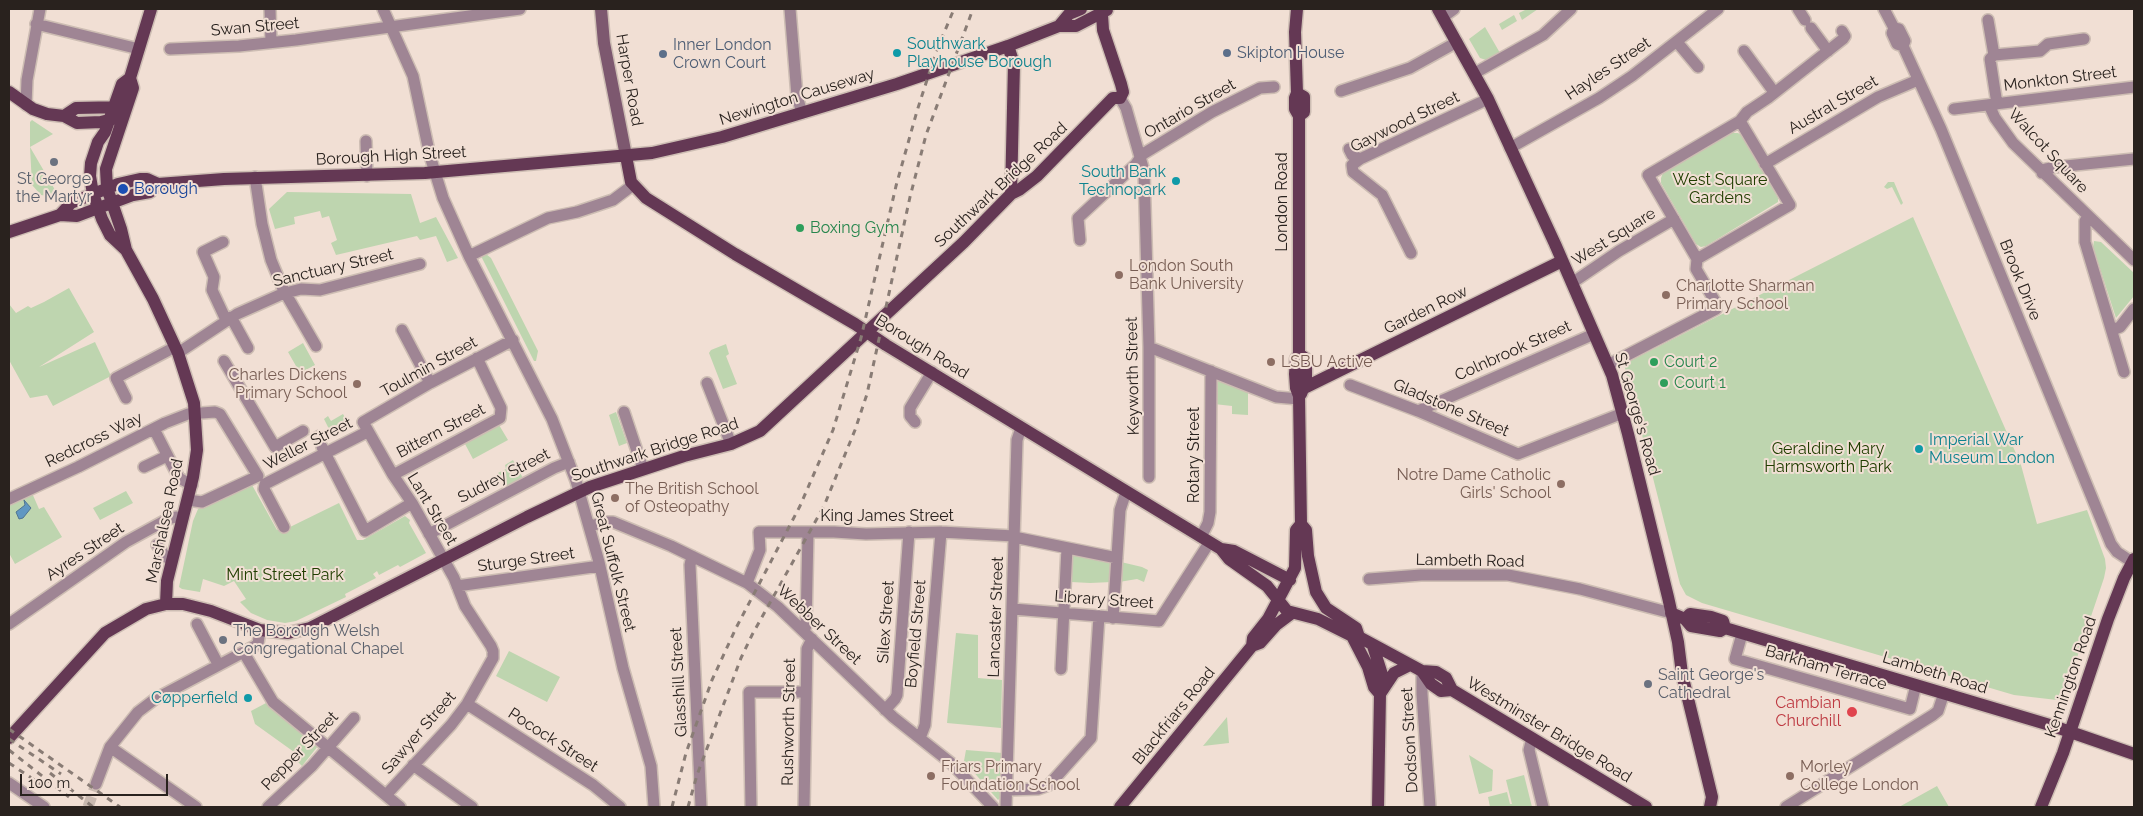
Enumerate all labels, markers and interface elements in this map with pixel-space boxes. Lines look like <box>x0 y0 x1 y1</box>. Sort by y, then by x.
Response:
street label: Swan Street <box>210 14 300 40</box>
street label: Harper Road <box>611 32 647 128</box>
street label: Hayles Street <box>1562 33 1654 105</box>
place label: Southwark Playhouse Borough <box>907 34 1052 72</box>
place label: Inner London Crown Court <box>673 35 772 73</box>
place label: Skipton House <box>1237 43 1344 63</box>
marker: Southwark Playhouse Borough <box>891 47 903 59</box>
marker: Skipton House <box>1221 47 1233 59</box>
marker: Inner London Crown Court <box>657 48 669 60</box>
street label: Monkton Street <box>2002 63 2118 95</box>
street label: Newington Causeway <box>717 64 877 130</box>
street label: Austral Street <box>1785 72 1881 138</box>
street label: Ontario Street <box>1141 75 1239 143</box>
street label: Gaywood Street <box>1347 87 1463 157</box>
street label: Walcot Square <box>2004 105 2092 197</box>
street label: Southwark Bridge Road <box>931 119 1071 251</box>
street label: Borough High Street <box>315 142 467 170</box>
street label: London Road <box>1272 152 1292 252</box>
marker: St George the Martyr <box>48 156 60 168</box>
place label: South Bank Technopark <box>1079 162 1166 200</box>
place label: St George the Martyr <box>16 169 92 207</box>
park label: West Square Gardens <box>1673 170 1767 208</box>
marker: South Bank Technopark <box>1170 175 1182 187</box>
place label: Borough <box>134 179 198 199</box>
marker: Borough <box>116 182 130 196</box>
street label: West Square <box>1569 204 1659 270</box>
place label: Boxing Gym <box>810 218 899 238</box>
marker: Boxing Gym <box>794 222 806 234</box>
street label: Brook Drive <box>1995 237 2045 323</box>
street label: Sanctuary Street <box>271 245 395 291</box>
place label: London South Bank University <box>1129 256 1244 294</box>
marker: London South Bank University <box>1113 269 1125 281</box>
place label: Charlotte Sharman Primary School <box>1676 276 1815 314</box>
street label: Garden Row <box>1381 281 1471 339</box>
marker: Charlotte Sharman Primary School <box>1660 289 1672 301</box>
street label: Borough Road <box>872 311 972 383</box>
street label: Keyworth Street <box>1122 317 1144 435</box>
street label: Colnbrook Street <box>1452 317 1574 385</box>
street label: Toulmin Street <box>377 333 481 401</box>
street label: St George's Road <box>1610 350 1664 478</box>
place label: LSBU Active <box>1281 352 1373 372</box>
place label: Court 2 <box>1664 352 1717 372</box>
marker: LSBU Active <box>1265 356 1277 368</box>
marker: Court 2 <box>1648 356 1660 368</box>
place label: Charles Dickens Primary School <box>229 365 347 403</box>
place label: Court 1 <box>1674 373 1726 393</box>
street label: Gladstone Street <box>1390 375 1512 441</box>
marker: Court 1 <box>1658 377 1670 389</box>
marker: Charles Dickens Primary School <box>351 378 363 390</box>
street label: Bittern Street <box>393 400 489 462</box>
street label: Rotary Street <box>1184 407 1204 503</box>
street label: Redcross Way <box>42 408 146 472</box>
street label: Weller Street <box>260 413 356 475</box>
street label: Southwark Bridge Road <box>569 414 741 486</box>
place label: Imperial War Museum London <box>1929 430 2055 468</box>
park label: Geraldine Mary Harmsworth Park <box>1764 439 1892 477</box>
marker: Imperial War Museum London <box>1913 443 1925 455</box>
street label: Sudrey Street <box>455 445 553 507</box>
street label: Marshalsea Road <box>142 457 188 585</box>
place label: Notre Dame Catholic Girls' School <box>1396 465 1551 503</box>
street label: Lant Street <box>403 469 461 549</box>
marker: Notre Dame Catholic Girls' School <box>1555 478 1567 490</box>
place label: The British School of Osteopathy <box>625 479 759 517</box>
street label: Great Suffolk Street <box>586 490 640 634</box>
marker: The British School of Osteopathy <box>609 492 621 504</box>
street label: King James Street <box>820 506 954 526</box>
street label: Ayres Street <box>42 519 128 585</box>
street label: Sturge Street <box>476 544 576 576</box>
street label: Lambeth Road <box>1415 550 1525 572</box>
street label: Lancaster Street <box>984 556 1008 678</box>
park label: Mint Street Park <box>226 565 344 585</box>
street label: Boyfield Street <box>902 579 930 689</box>
street label: Silex Street <box>874 580 898 664</box>
street label: Webber Street <box>773 581 865 669</box>
street label: Library Street <box>1054 587 1154 613</box>
street label: Kennington Road <box>2041 614 2101 740</box>
place label: The Borough Welsh Congregational Chapel <box>233 621 403 659</box>
street label: Glasshill Street <box>667 627 691 737</box>
marker: The Borough Welsh Congregational Chapel <box>217 634 229 646</box>
street label: Barkham Terrace <box>1763 641 1889 695</box>
street label: Lambeth Road <box>1880 648 1990 698</box>
street label: Rushworth Street <box>778 658 800 786</box>
street label: Blackfriars Road <box>1129 663 1219 769</box>
place label: Saint George's Cathedral <box>1658 665 1764 703</box>
street label: Westminster Bridge Road <box>1463 673 1635 787</box>
marker: Saint George's Cathedral <box>1642 678 1654 690</box>
street label: Dodson Street <box>1398 687 1422 793</box>
place label: Cøpperfield <box>151 688 238 708</box>
street label: Sawyer Street <box>378 688 460 778</box>
marker: Cøpperfield <box>242 692 254 704</box>
place label: Cambian Churchill <box>1775 693 1841 731</box>
street label: Pocock Street <box>504 704 602 776</box>
marker: Cambian Churchill <box>1845 705 1859 719</box>
street label: Pepper Street <box>258 708 342 794</box>
place label: Friars Primary Foundation School <box>941 757 1080 795</box>
place label: Morley College London <box>1800 757 1919 795</box>
scale bar <box>22 764 170 796</box>
marker: Friars Primary Foundation School <box>925 770 937 782</box>
marker: Morley College London <box>1784 770 1796 782</box>
text: 100 m <box>28 774 70 792</box>

